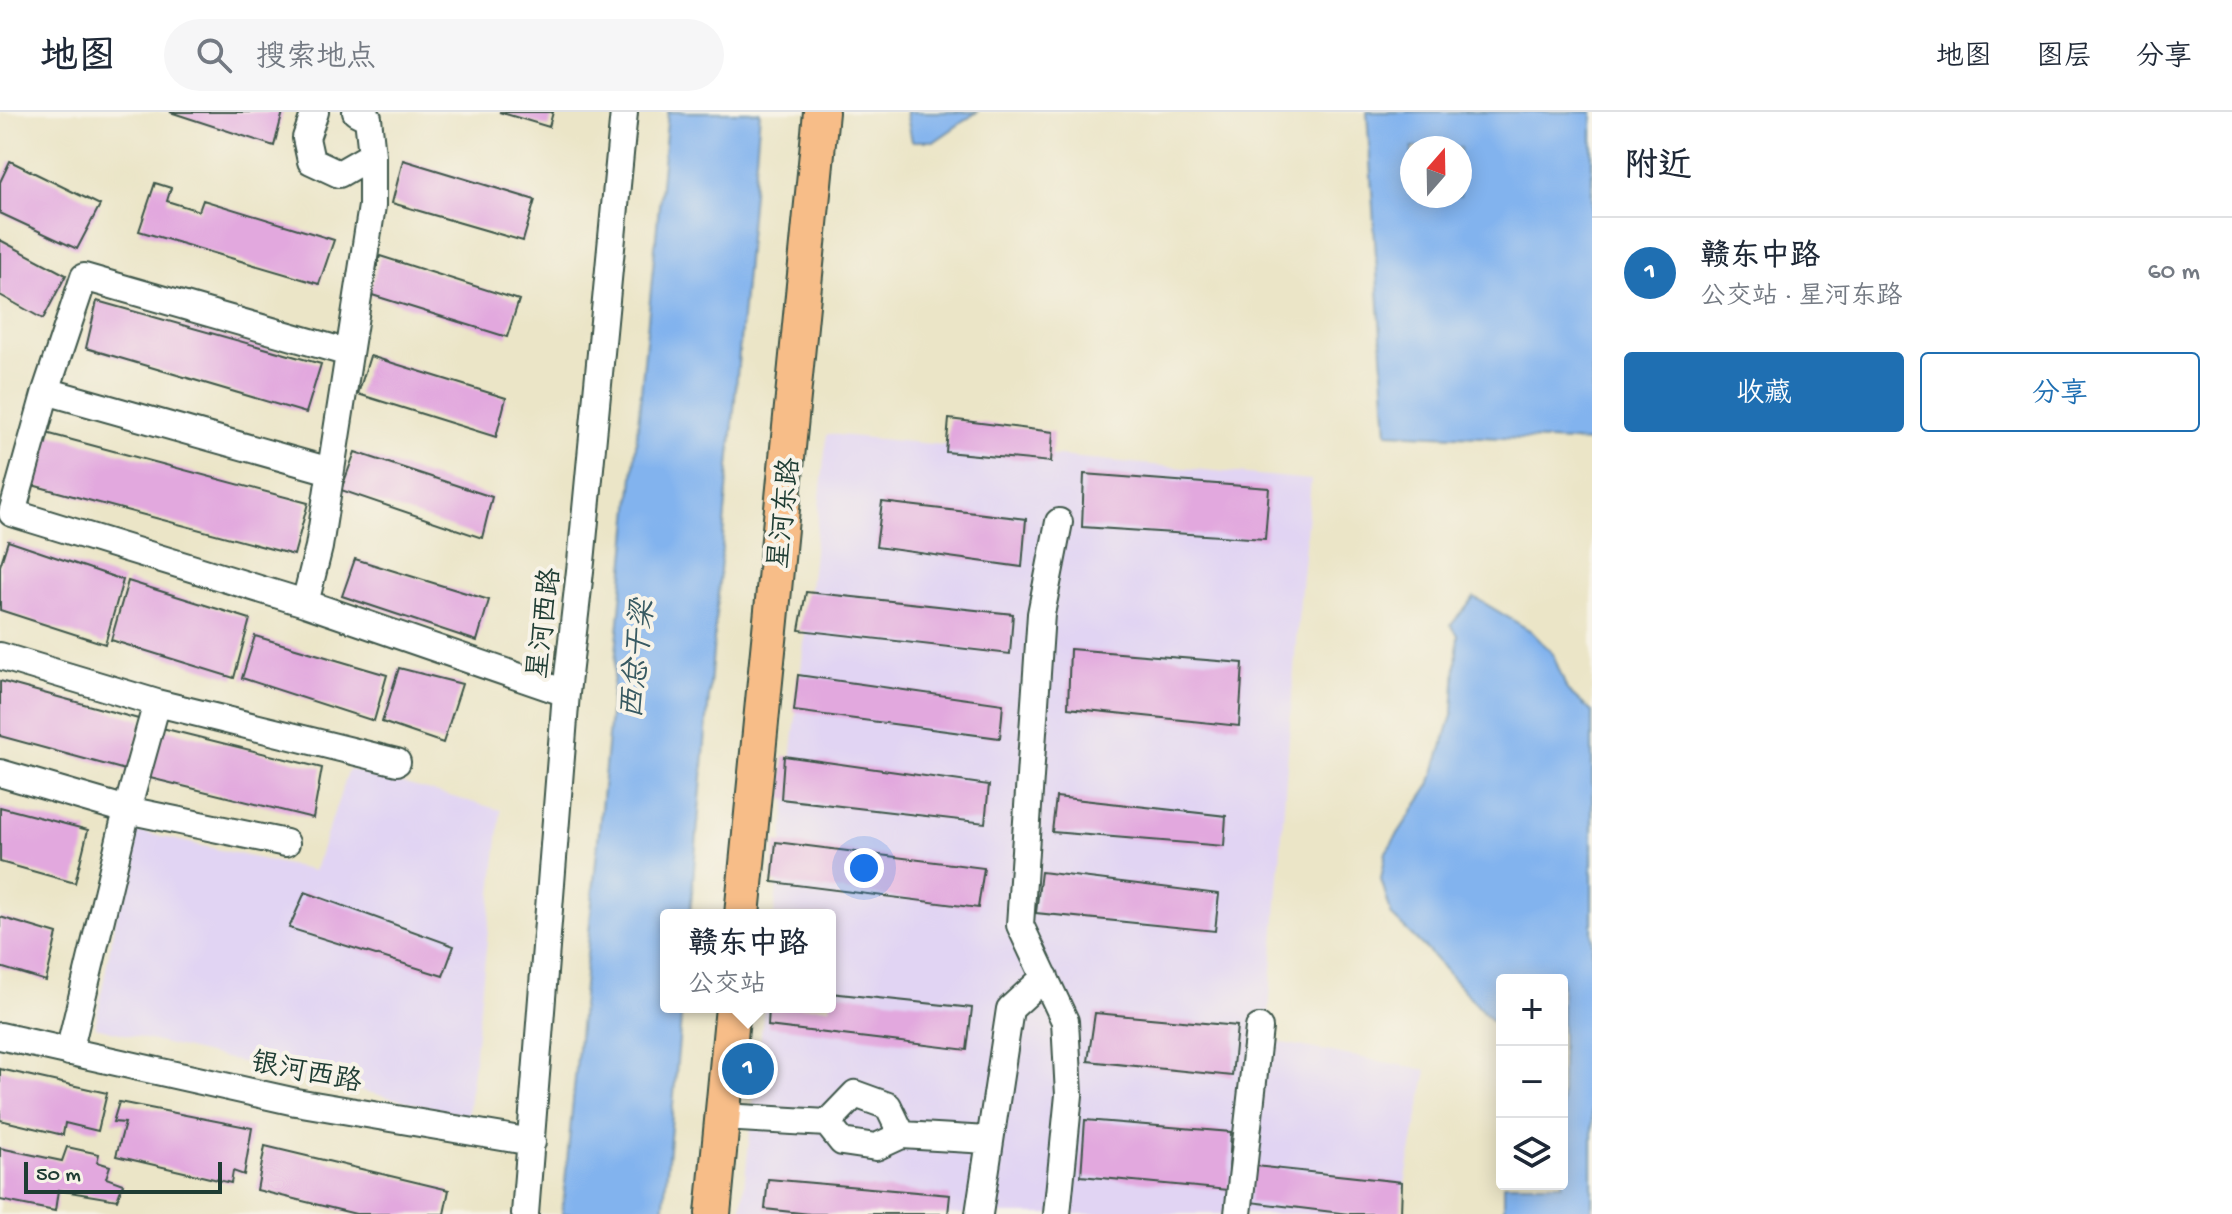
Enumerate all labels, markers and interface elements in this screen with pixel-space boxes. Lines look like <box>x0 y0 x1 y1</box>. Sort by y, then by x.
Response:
search box <box>164 19 724 91</box>
icon: search <box>192 33 236 77</box>
text: 地图 <box>40 38 116 82</box>
text: 搜索地点 <box>256 42 376 77</box>
text: 地图 <box>1936 42 1992 75</box>
text: 图层 <box>2036 42 2092 75</box>
text: 分享 <box>2136 42 2192 75</box>
north arrow <box>1400 136 1472 208</box>
text: 附近 <box>1624 149 1692 189</box>
text: 赣东中路 <box>1700 241 1820 276</box>
text: 1 <box>1645 258 1655 289</box>
text: 60 m <box>2147 258 2200 289</box>
text: 公交站 · 星河东路 <box>1700 283 1902 314</box>
button: 收藏 <box>1624 352 1904 432</box>
button: 分享 <box>1920 352 2200 432</box>
street label: 星河东路 <box>762 456 809 571</box>
street label: 星河西路 <box>521 566 570 681</box>
water label: 西总干梁 <box>615 596 664 721</box>
your location <box>844 848 884 888</box>
popup <box>660 909 836 1013</box>
text: 赣东中路 <box>688 929 808 964</box>
text: 公交站 <box>688 971 766 1002</box>
map controls <box>1496 974 1568 1190</box>
button: + <box>1496 974 1568 1046</box>
pin: 1 <box>722 1039 774 1099</box>
street label: 银河西路 <box>248 1046 365 1101</box>
button: − <box>1496 1046 1568 1118</box>
button: layers <box>1496 1118 1568 1190</box>
scale bar <box>24 1158 222 1194</box>
text: 50 m <box>36 1163 81 1189</box>

